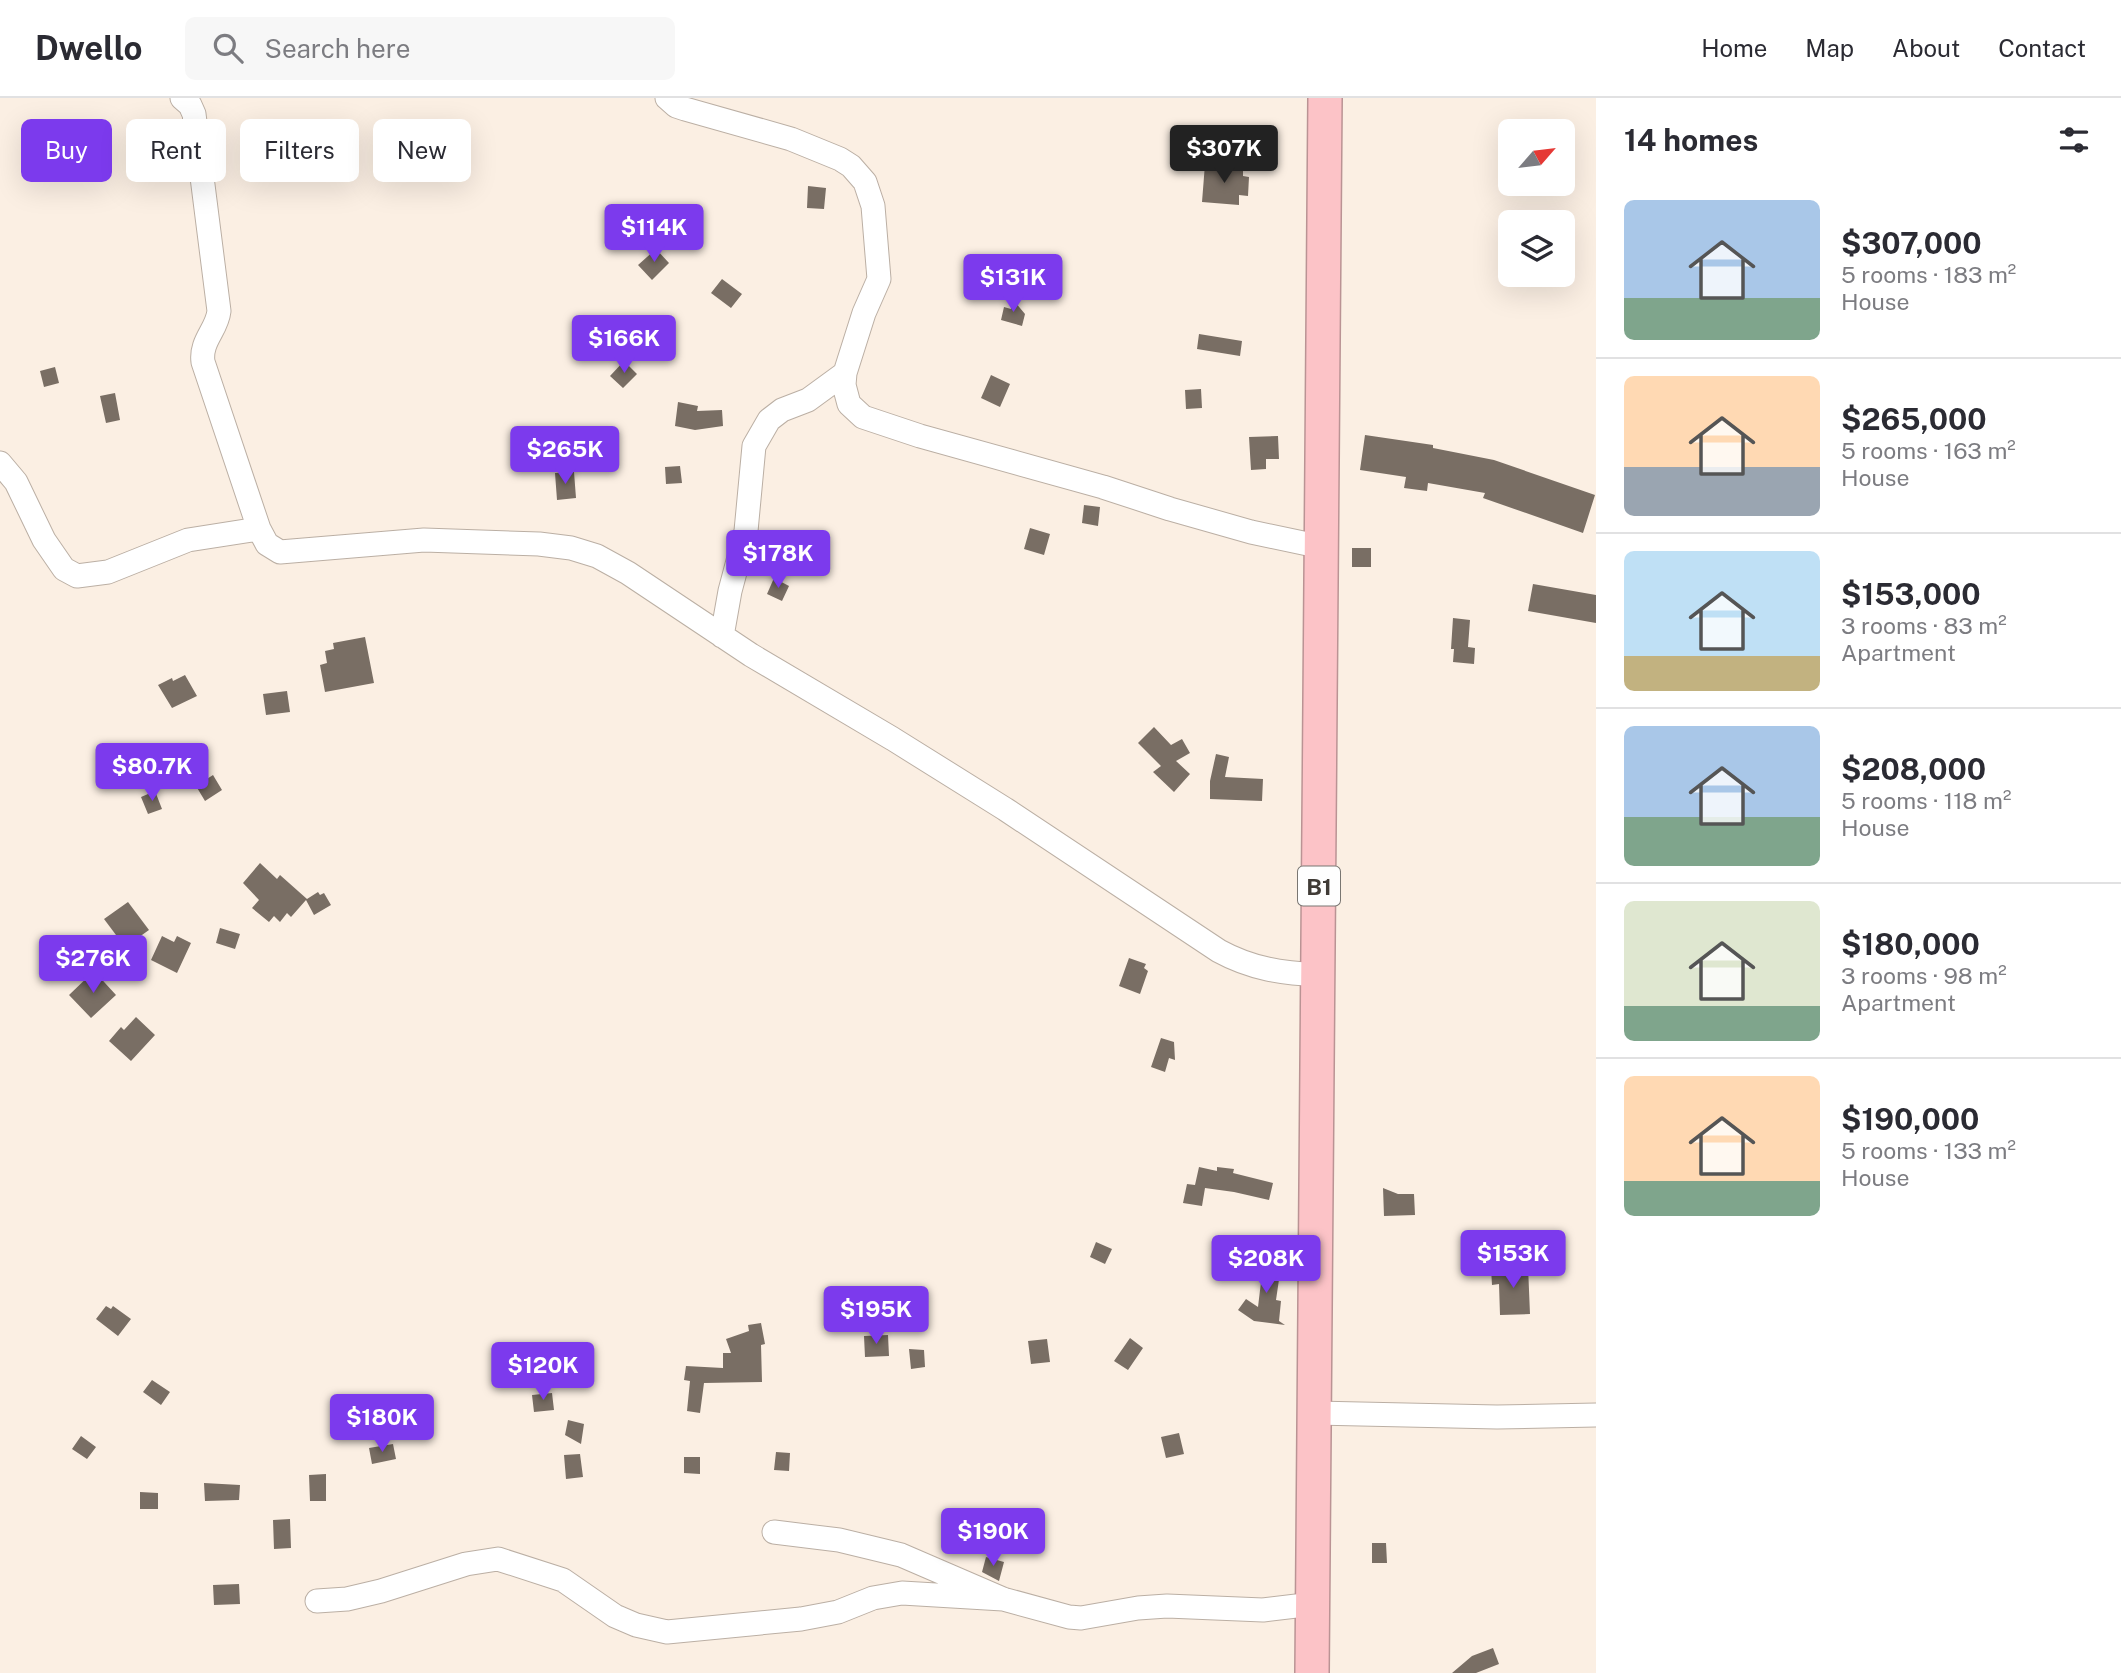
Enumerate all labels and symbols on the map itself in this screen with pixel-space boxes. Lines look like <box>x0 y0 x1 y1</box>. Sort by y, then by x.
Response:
north arrow <box>1498 119 1575 196</box>
pin: $307K <box>1175 126 1273 185</box>
pin: $114K <box>605 204 703 264</box>
pin: $131K <box>964 254 1062 314</box>
pin: $166K <box>575 316 673 375</box>
pin: $265K <box>516 426 614 486</box>
pin: $178K <box>729 531 827 590</box>
pin: $80.7K <box>95 744 209 803</box>
road number: B1 <box>1298 866 1340 906</box>
pin: $276K <box>44 936 142 995</box>
pin: $153K <box>1464 1230 1562 1290</box>
pin: $208K <box>1217 1236 1315 1295</box>
pin: $195K <box>827 1286 925 1346</box>
pin: $120K <box>494 1342 592 1402</box>
pin: $180K <box>333 1394 431 1454</box>
pin: $190K <box>944 1508 1042 1568</box>

